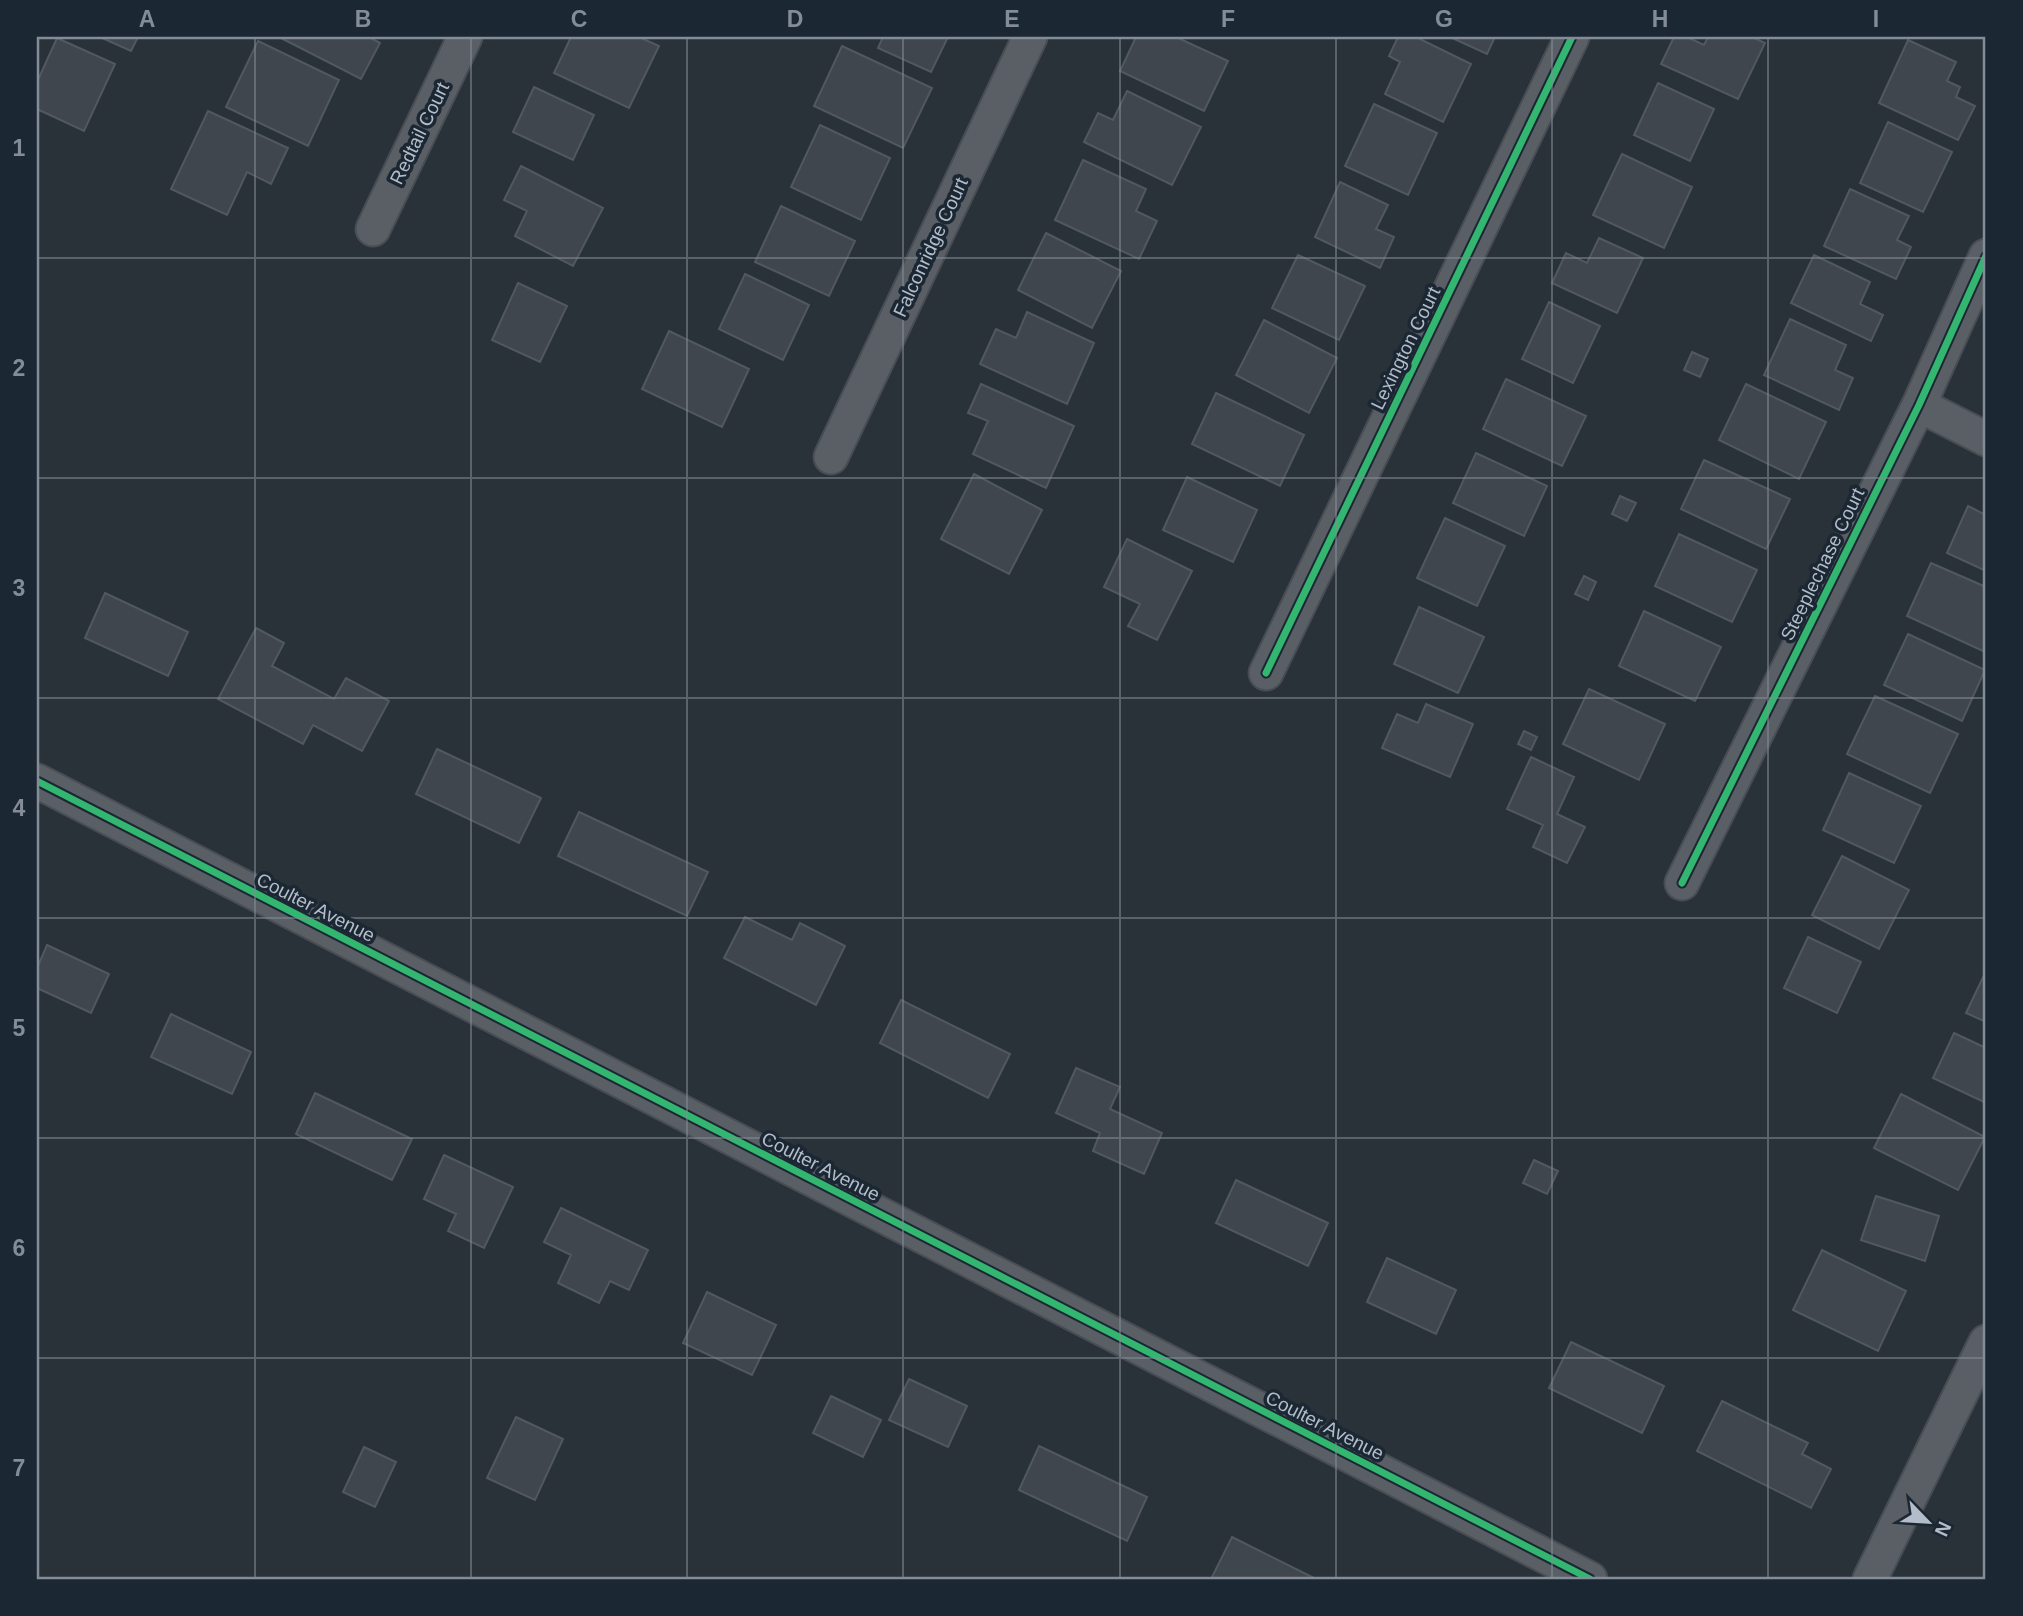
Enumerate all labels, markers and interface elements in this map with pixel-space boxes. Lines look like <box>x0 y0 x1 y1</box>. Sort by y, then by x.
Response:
text: A <box>139 6 155 32</box>
text: B <box>355 6 371 32</box>
text: C <box>571 6 587 32</box>
text: D <box>787 6 803 32</box>
text: E <box>1004 6 1020 32</box>
text: F <box>1221 6 1235 32</box>
text: G <box>1435 6 1453 32</box>
text: H <box>1652 6 1668 32</box>
text: I <box>1873 6 1879 32</box>
street label: Redtail Court <box>386 78 454 188</box>
text: 1 <box>13 135 26 161</box>
street label: Falconridge Court <box>889 174 972 320</box>
street label: Lexington Court <box>1367 283 1445 413</box>
text: 2 <box>13 355 25 381</box>
street label: Steeplechase Court <box>1776 484 1869 644</box>
text: 3 <box>13 575 25 601</box>
text: 4 <box>13 795 26 821</box>
street label: Coulter Avenue <box>253 869 378 946</box>
text: 5 <box>13 1015 26 1041</box>
street label: Coulter Avenue <box>758 1128 883 1205</box>
text: 6 <box>13 1235 25 1261</box>
street label: Coulter Avenue <box>1262 1387 1387 1464</box>
text: 7 <box>13 1455 25 1481</box>
north arrow <box>1894 1486 1964 1556</box>
text: N <box>1931 1518 1955 1540</box>

